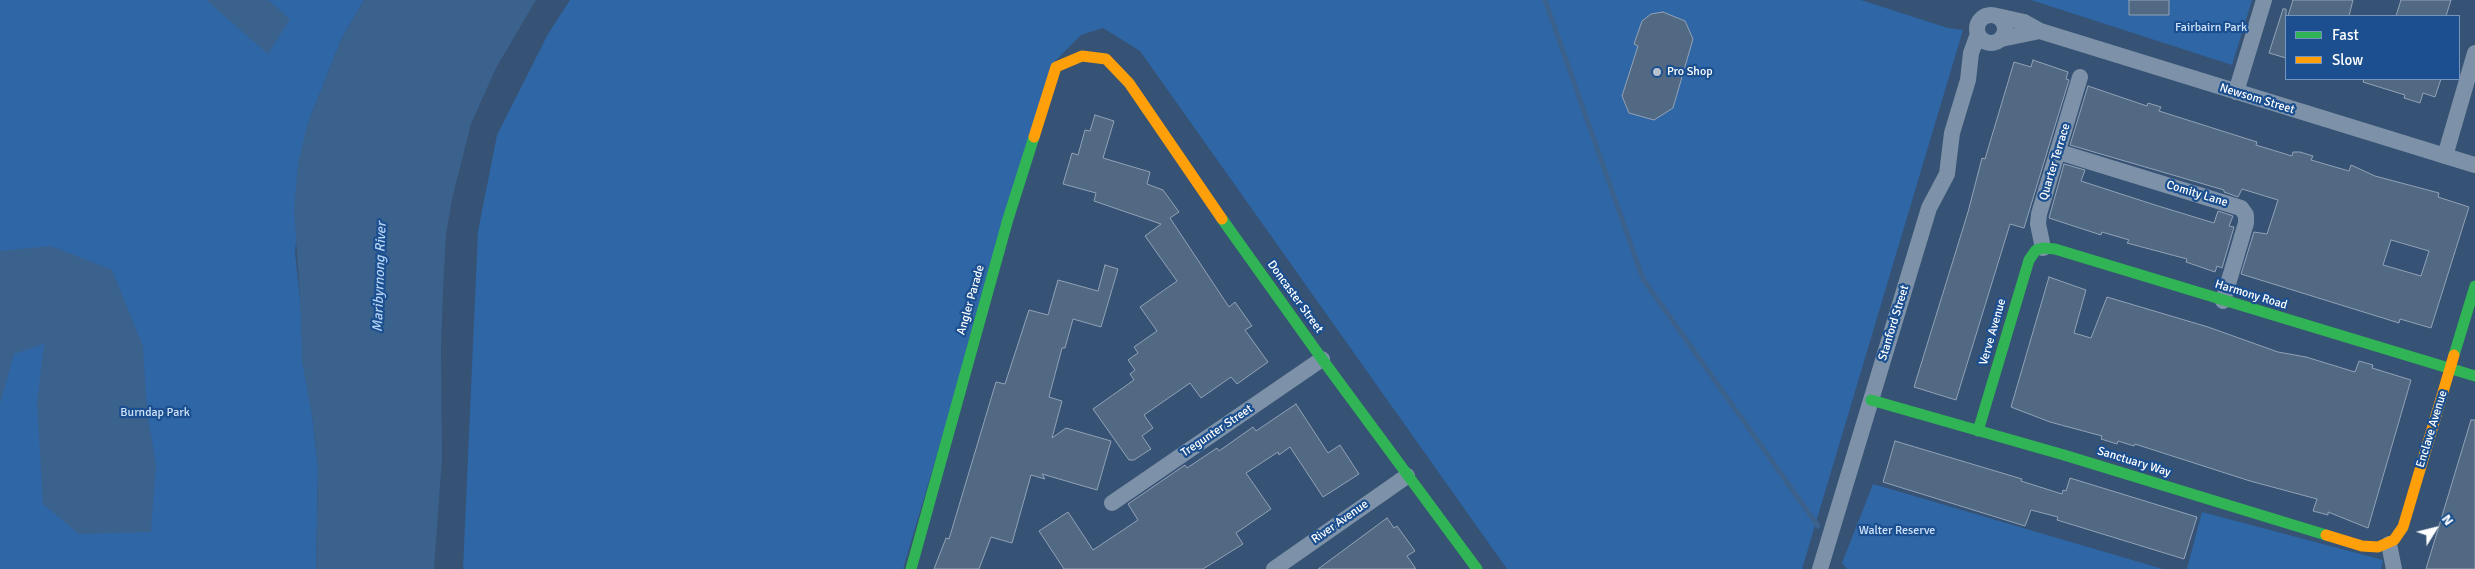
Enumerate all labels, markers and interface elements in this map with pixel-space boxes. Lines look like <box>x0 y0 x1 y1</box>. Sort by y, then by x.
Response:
legend <box>2285 15 2460 80</box>
park label: Fairbairn Park <box>2175 21 2247 35</box>
text: Fast <box>2332 26 2359 44</box>
text: Slow <box>2332 51 2363 69</box>
place label: Pro Shop <box>1667 65 1712 79</box>
marker: Pro Shop <box>1651 66 1663 78</box>
street label: Newsom Street <box>2218 81 2296 117</box>
street label: Quarter Terrace <box>2036 122 2074 202</box>
street label: Comity Lane <box>2165 178 2229 210</box>
water label: Maribyrnong River <box>370 222 390 332</box>
street label: Doncaster Street <box>1264 258 1326 336</box>
street label: Angler Parade <box>954 263 988 337</box>
street label: Harmony Road <box>2213 277 2289 313</box>
street label: Stanford Street <box>1876 283 1912 363</box>
street label: Verve Avenue <box>1977 297 2009 367</box>
street label: Enclave Avenue <box>2413 389 2451 469</box>
street label: Tregunter Street <box>1178 402 1256 460</box>
park label: Burndap Park <box>120 406 190 420</box>
street label: Sanctuary Way <box>2096 444 2172 480</box>
street label: River Avenue <box>1309 497 1371 547</box>
north arrow <box>2410 504 2460 554</box>
text: N <box>2438 511 2457 529</box>
park label: Walter Reserve <box>1859 524 1935 538</box>

